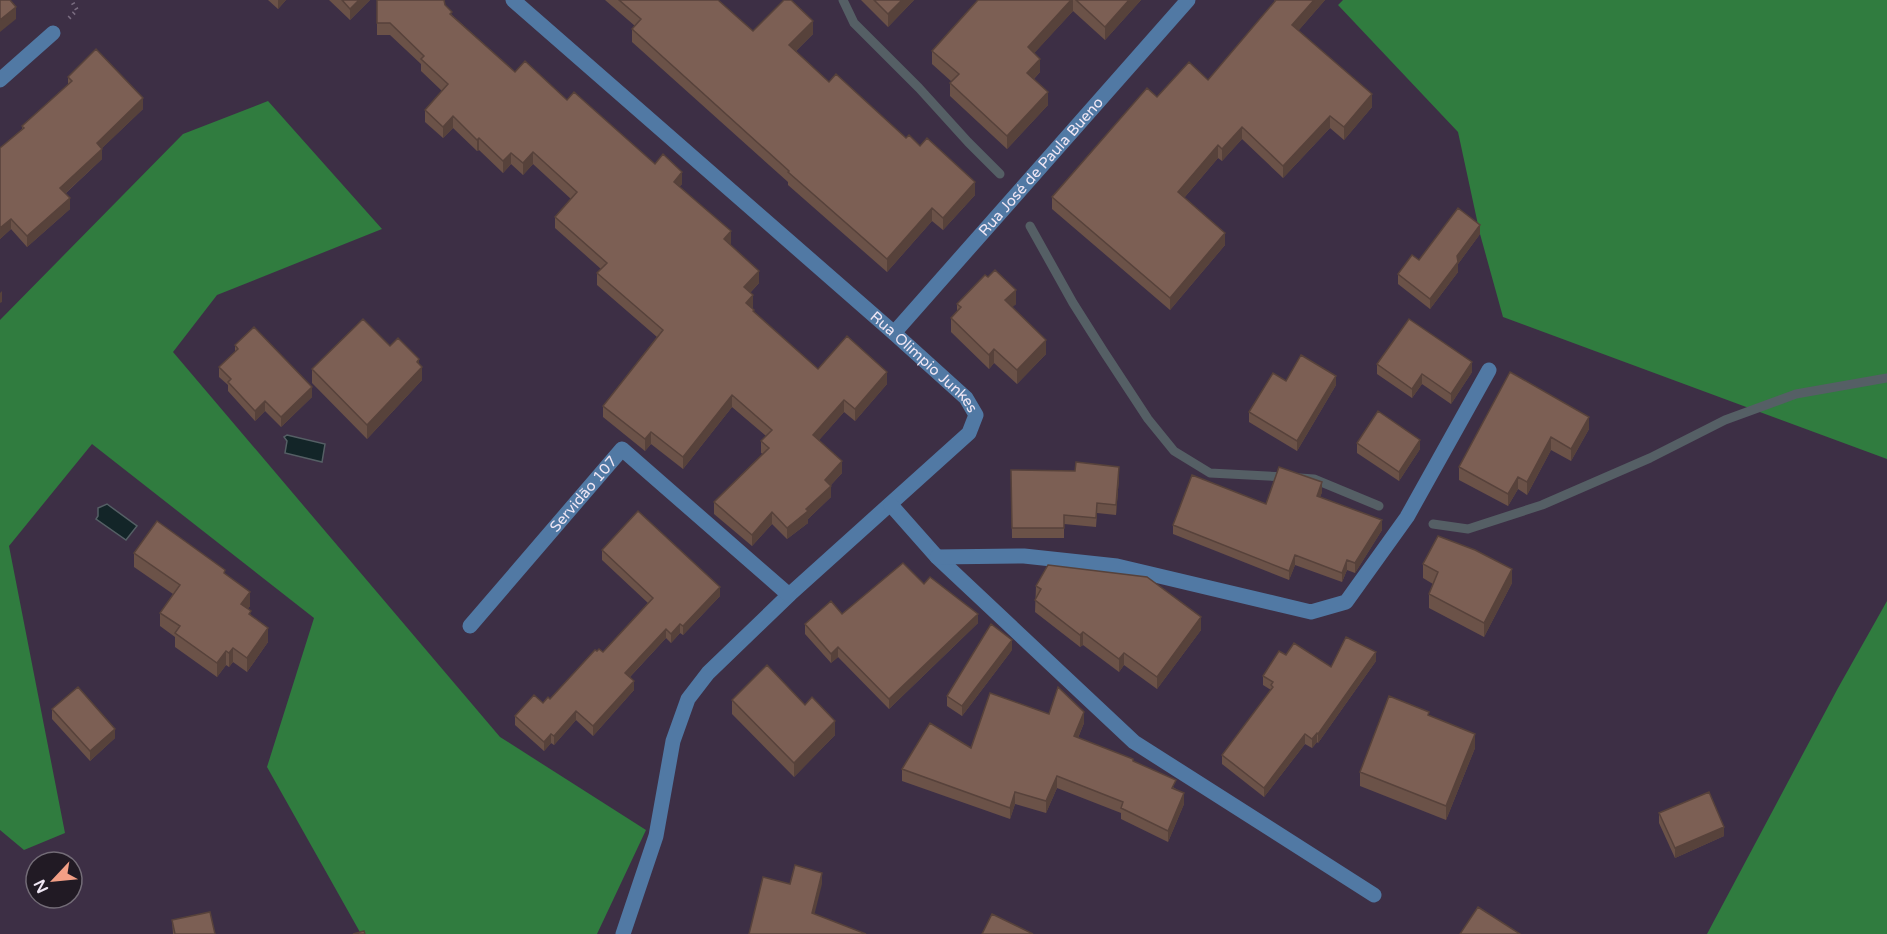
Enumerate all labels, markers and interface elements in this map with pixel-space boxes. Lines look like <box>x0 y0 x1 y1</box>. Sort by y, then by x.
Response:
street label: Rua José de Paula Bueno <box>975 93 1107 240</box>
street label: Rua Olimpio Junkes <box>867 308 982 416</box>
street label: Servidão 107 <box>546 452 621 536</box>
north arrow <box>24 850 84 910</box>
text: N <box>30 876 53 896</box>

